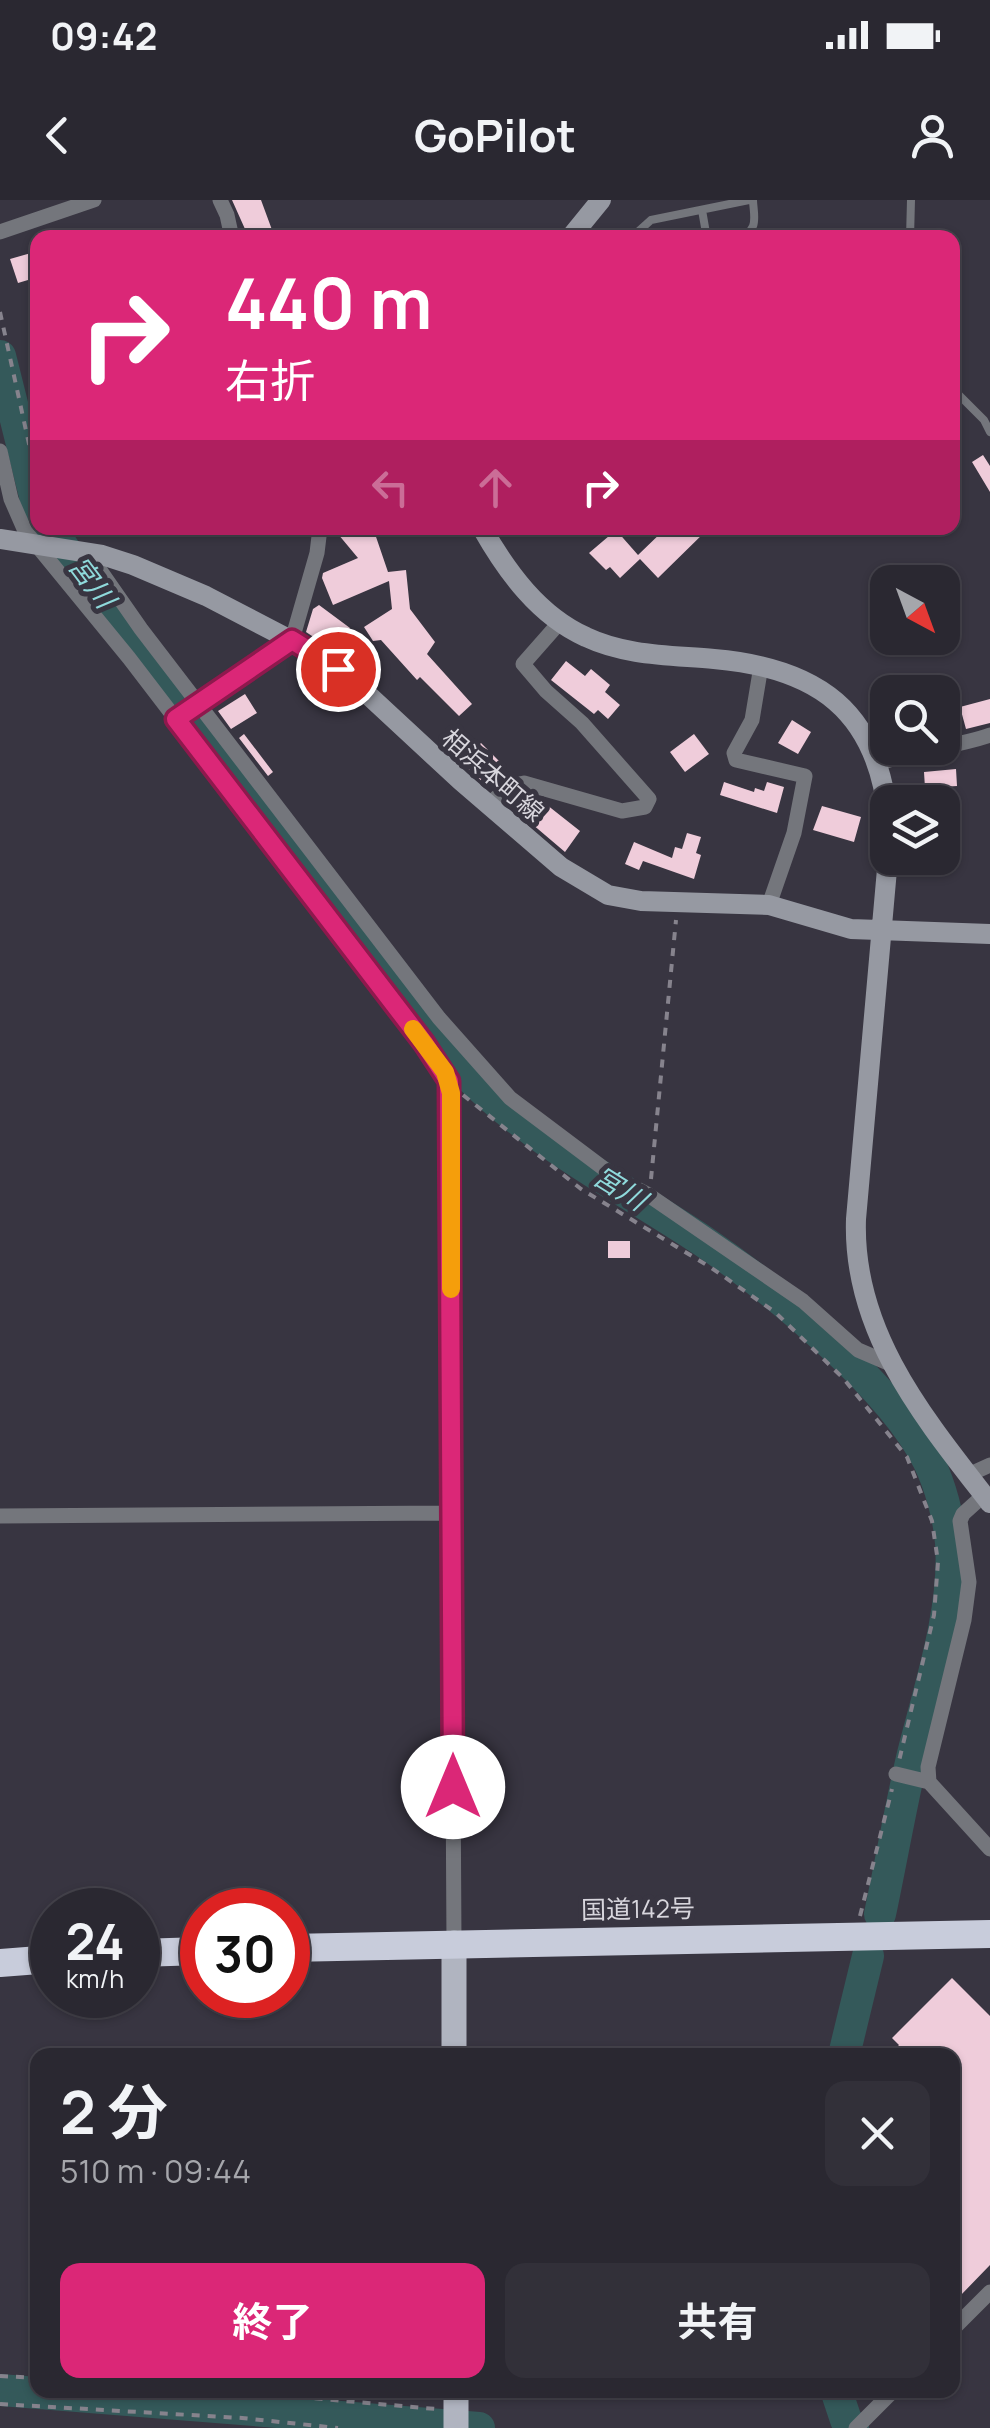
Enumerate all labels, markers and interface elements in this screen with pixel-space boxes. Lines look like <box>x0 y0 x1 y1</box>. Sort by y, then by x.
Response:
text: 09:42 <box>50 9 157 61</box>
text: GoPilot <box>414 104 576 166</box>
icon: back <box>30 108 85 163</box>
icon: person <box>905 108 960 163</box>
text: 440 m <box>225 254 432 350</box>
icon: right <box>60 270 190 400</box>
text: 右折 <box>225 349 315 411</box>
icon: left <box>363 460 418 515</box>
icon: ahead <box>468 460 523 515</box>
icon: right <box>573 460 628 515</box>
water label: 宮川 <box>61 548 127 618</box>
north arrow <box>870 565 960 655</box>
map controls <box>870 565 960 875</box>
pin <box>296 627 381 712</box>
icon: arrive <box>311 642 366 697</box>
button: search <box>870 675 960 765</box>
street label: 相浜本町線 <box>435 720 552 829</box>
button: layers <box>870 785 960 875</box>
water label: 宮川 <box>587 1156 657 1220</box>
position arrow <box>401 1735 505 1839</box>
speed limit sign: 30 <box>180 1888 310 2018</box>
street label: 国道142号 <box>581 1890 695 1927</box>
text: 24 <box>65 1907 125 1975</box>
text: km/h <box>66 1961 124 1996</box>
text: 2 分 <box>60 2070 168 2152</box>
button: close <box>825 2081 930 2186</box>
text: 510 m · 09:44 <box>60 2149 251 2193</box>
button: 終了 <box>60 2263 485 2378</box>
button: 共有 <box>505 2263 930 2378</box>

